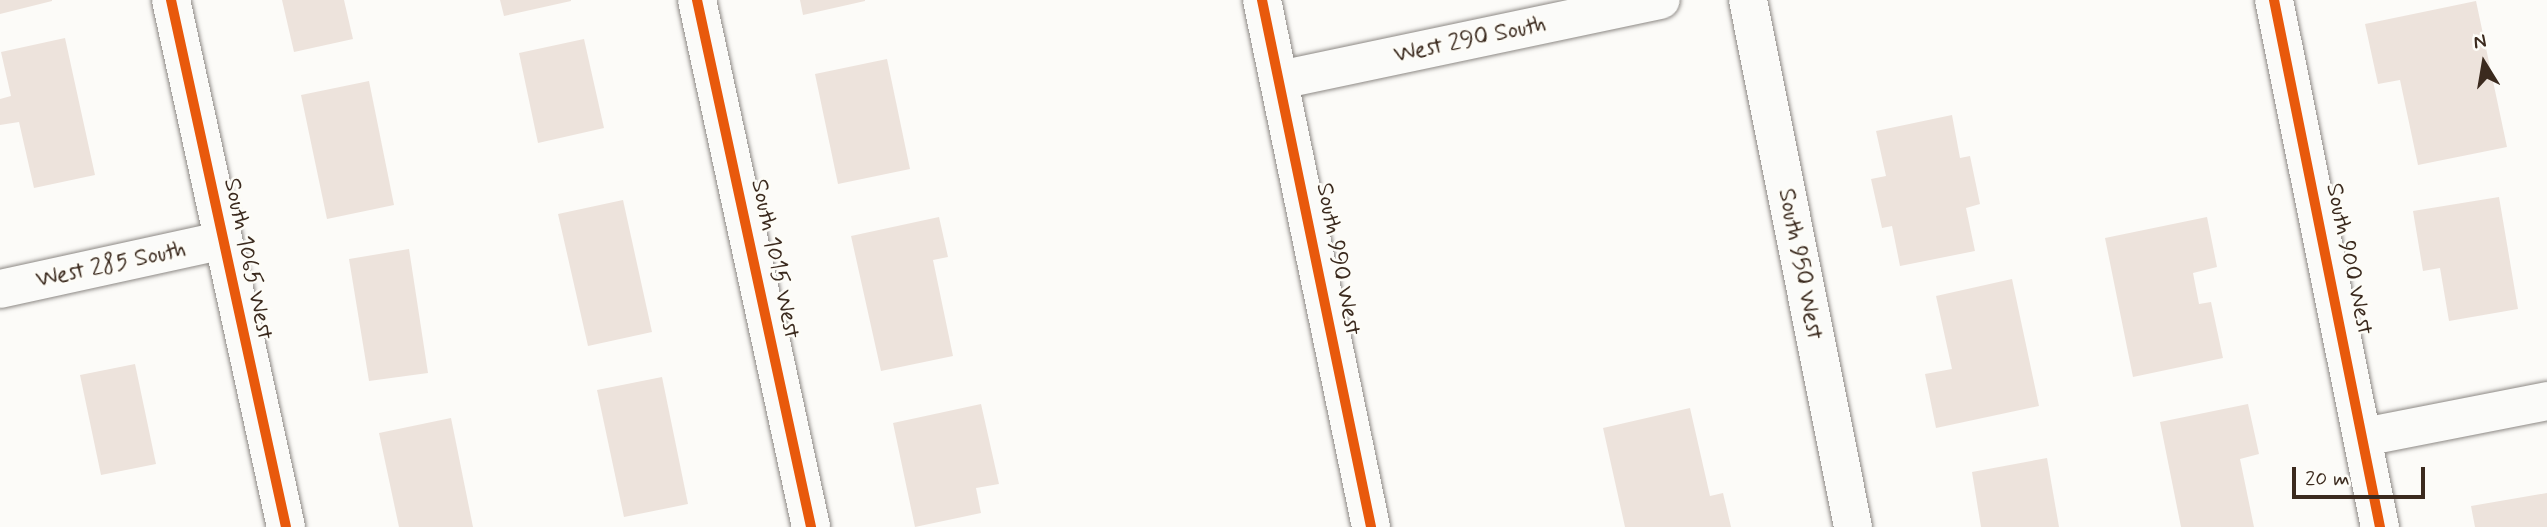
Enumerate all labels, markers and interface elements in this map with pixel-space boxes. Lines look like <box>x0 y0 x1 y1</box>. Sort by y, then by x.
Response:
street label: West 290 South <box>1391 10 1549 70</box>
north arrow <box>2449 28 2519 98</box>
text: N <box>2471 28 2488 55</box>
street label: South 1065 West <box>217 176 279 342</box>
street label: South 1015 West <box>744 177 806 341</box>
street label: South 990 West <box>1309 180 1367 338</box>
street label: South 900 West <box>2319 181 2379 337</box>
street label: South 950 West <box>1771 186 1829 342</box>
street label: West 285 South <box>33 235 189 295</box>
scale bar <box>2295 454 2428 498</box>
text: 20 m <box>2305 465 2350 493</box>

